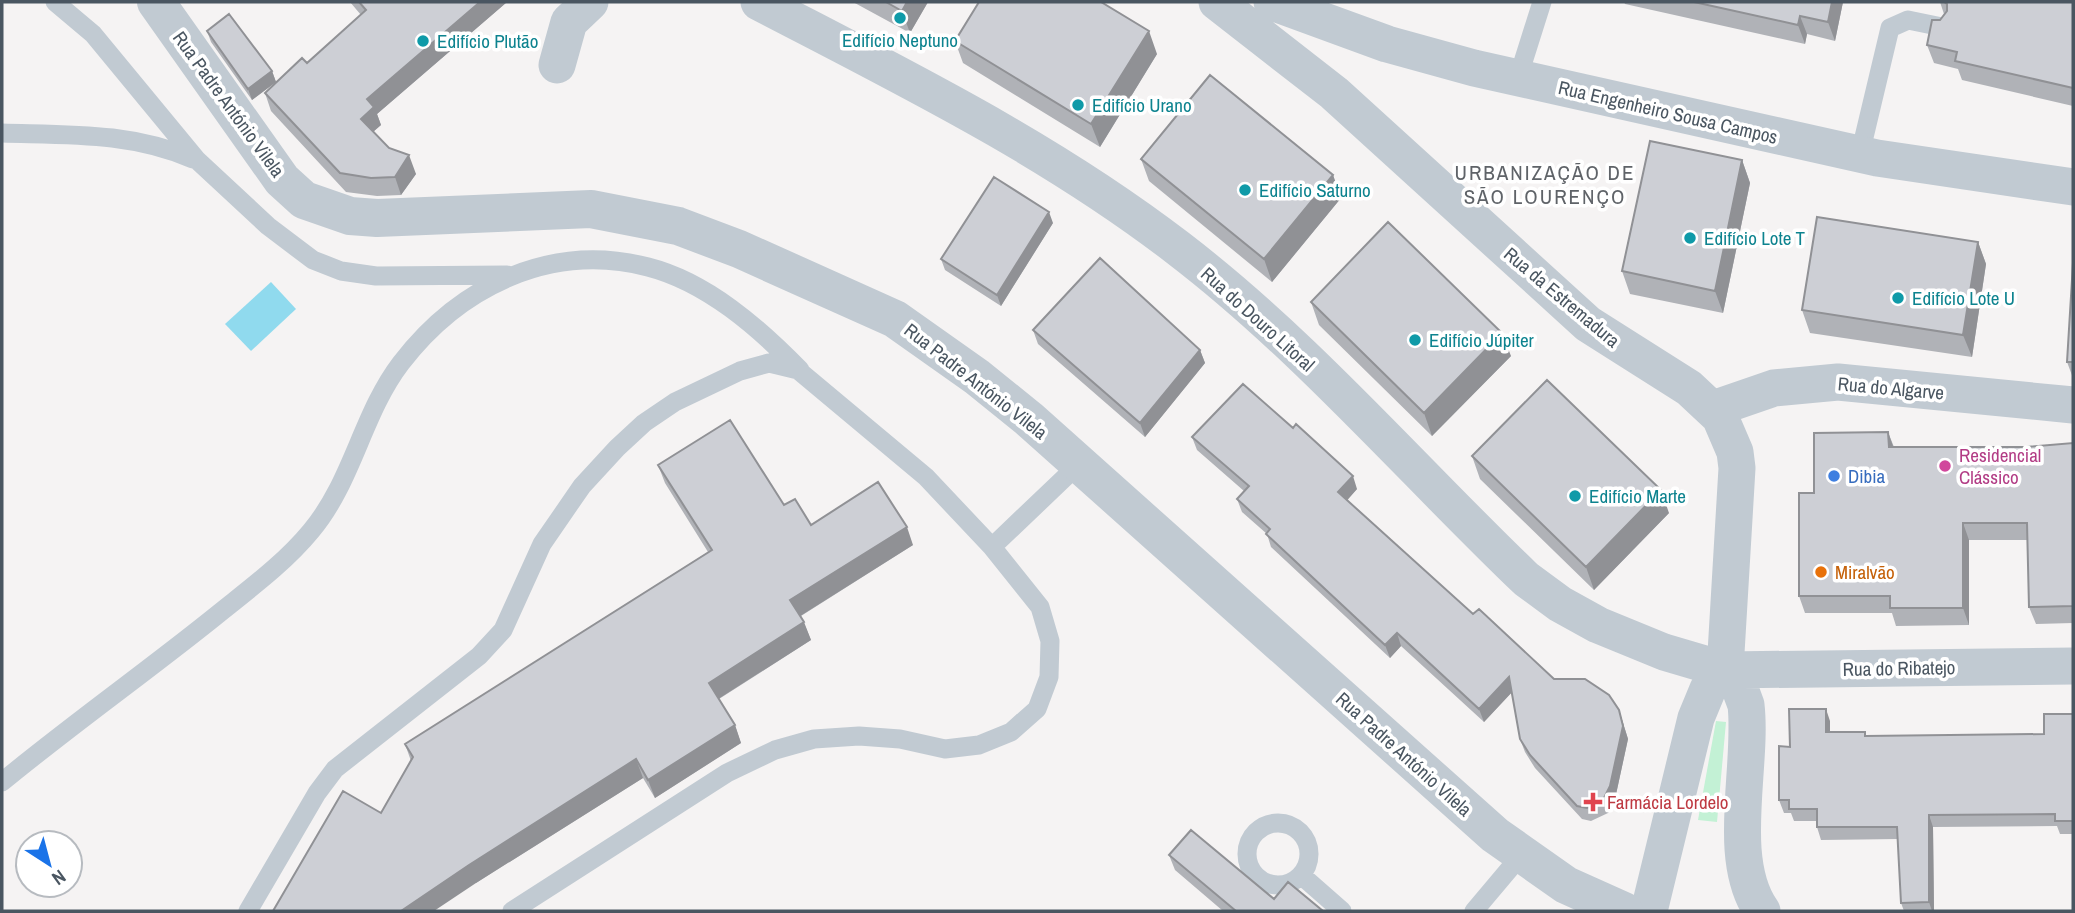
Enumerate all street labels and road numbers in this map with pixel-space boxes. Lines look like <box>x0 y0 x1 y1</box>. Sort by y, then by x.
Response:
street label: Rua Padre António Vilela <box>167 26 291 183</box>
street label: Rua Engenheiro Sousa Campos <box>1556 74 1780 150</box>
street label: Rua da Estremadura <box>1499 241 1626 353</box>
street label: Rua do Douro Litoral <box>1196 261 1320 377</box>
street label: Rua Padre António Vilela <box>899 317 1053 445</box>
street label: Rua do Algarve <box>1837 370 1945 406</box>
street label: Rua do Ribatejo <box>1842 654 1956 682</box>
street label: Rua Padre António Vilela <box>1330 686 1478 822</box>

